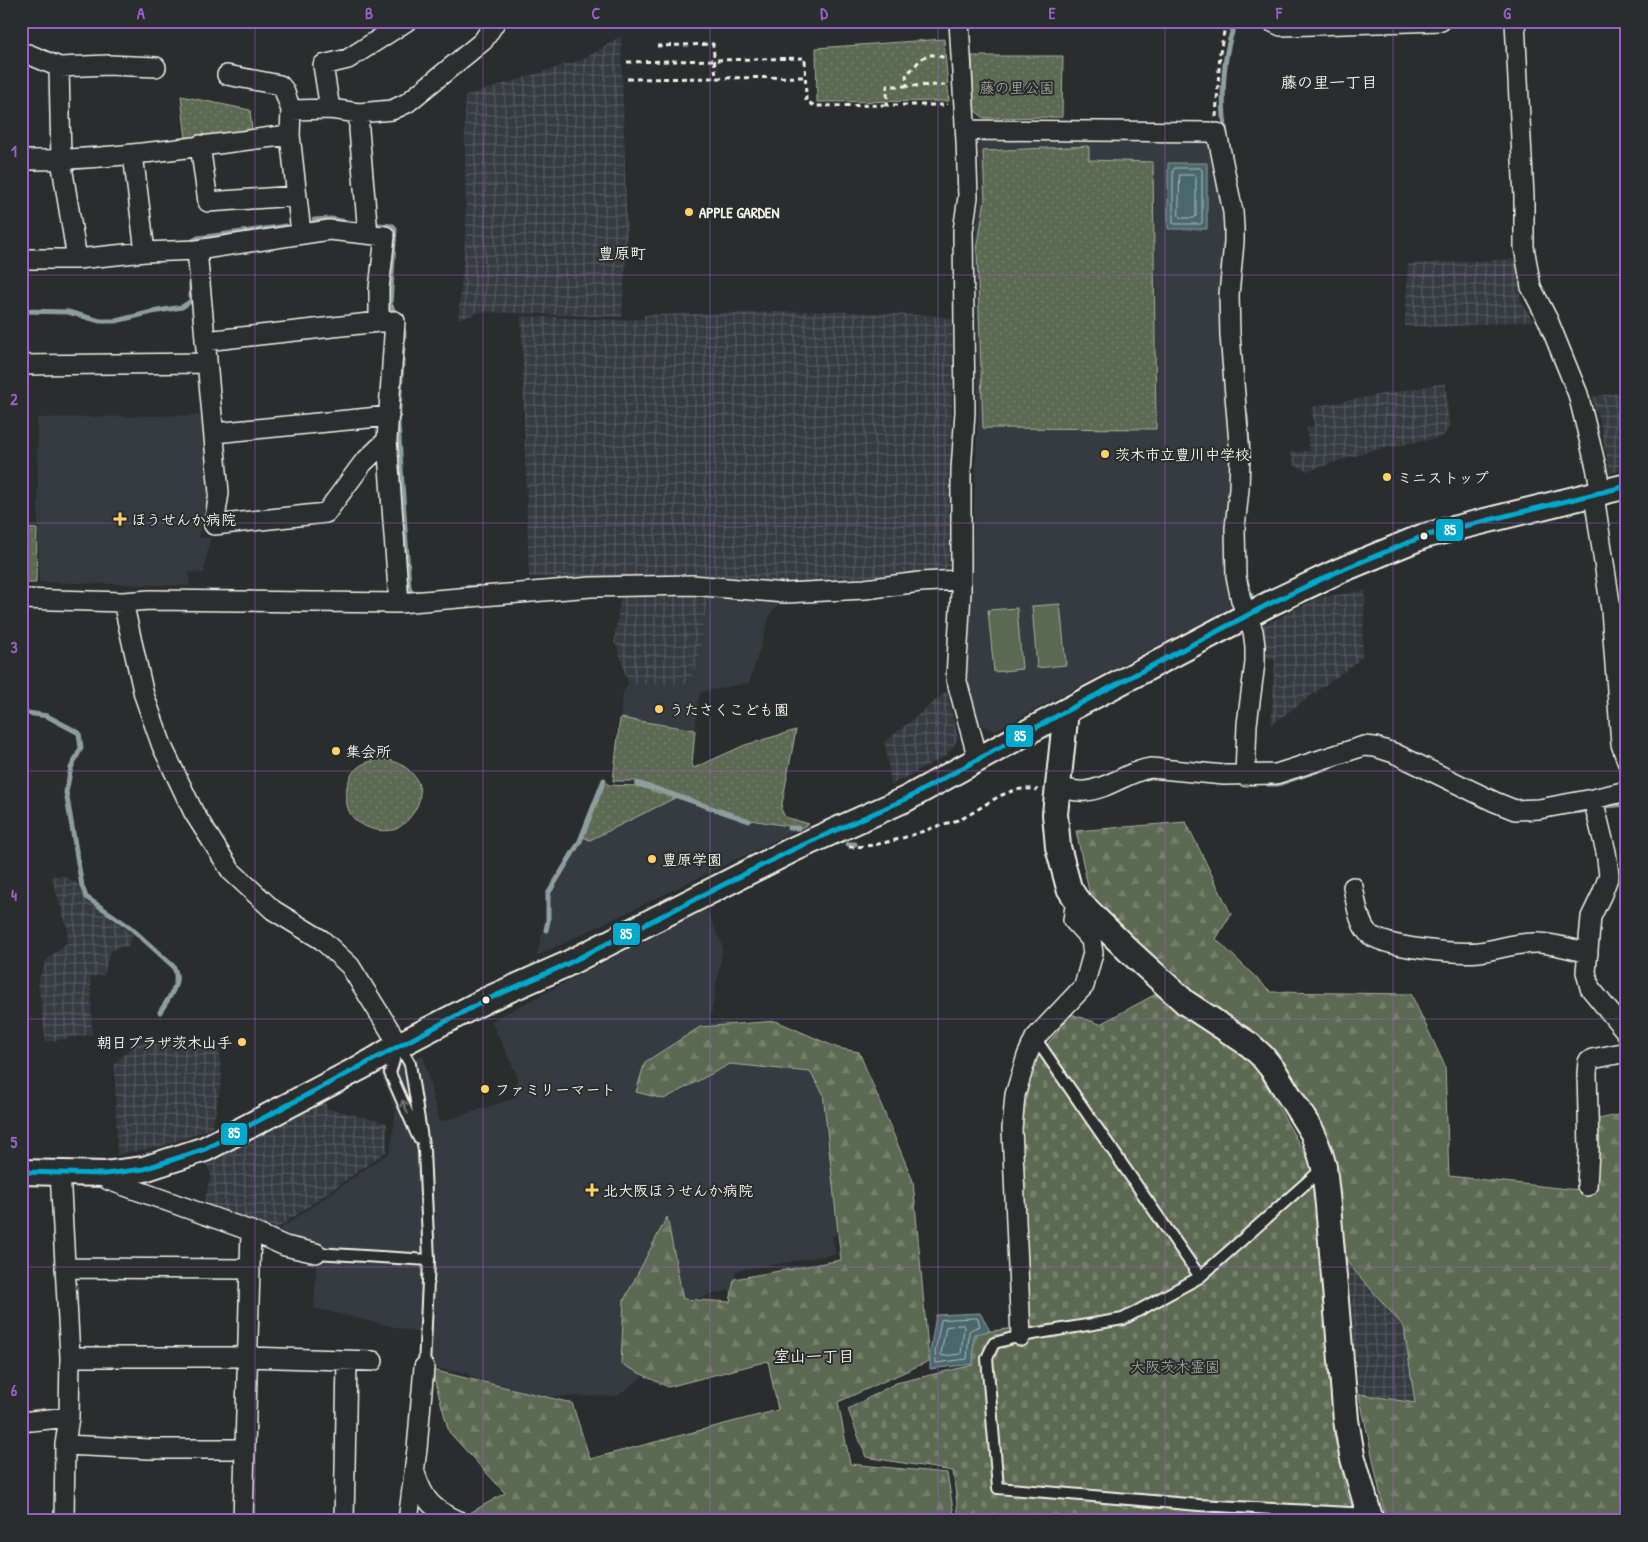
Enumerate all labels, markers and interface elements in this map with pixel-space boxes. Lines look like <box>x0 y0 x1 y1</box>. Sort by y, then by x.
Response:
text: A <box>137 2 145 24</box>
text: B <box>365 2 373 24</box>
text: C <box>592 2 601 24</box>
text: D <box>820 2 828 24</box>
text: E <box>1048 2 1056 24</box>
text: F <box>1275 2 1283 24</box>
text: G <box>1503 2 1511 24</box>
district label: 藤の里一丁目 <box>1281 71 1377 93</box>
park label: 藤の里公園 <box>979 77 1055 98</box>
text: 1 <box>11 140 17 162</box>
place label: APPLE GARDEN <box>699 202 779 223</box>
marker: APPLE GARDEN <box>683 206 695 218</box>
district label: 豊原町 <box>598 242 646 264</box>
text: 2 <box>10 388 18 410</box>
place label: 茨木市立豊川中学校 <box>1115 444 1250 465</box>
marker: 茨木市立豊川中学校 <box>1099 448 1111 460</box>
place label: ミニストップ <box>1397 467 1489 488</box>
marker: ミニストップ <box>1381 471 1393 483</box>
place label: ほうせんか病院 <box>131 509 236 530</box>
marker: ほうせんか病院 <box>113 512 127 526</box>
line badge: 85 <box>1435 518 1464 542</box>
text: 85 <box>1444 520 1456 539</box>
unlabelled marker <box>1419 531 1429 541</box>
text: 3 <box>10 636 18 658</box>
place label: うたさくこども園 <box>669 699 789 720</box>
marker: うたさくこども園 <box>653 703 665 715</box>
line badge: 85 <box>1005 724 1034 748</box>
text: 85 <box>1014 726 1026 745</box>
place label: 集会所 <box>346 741 391 762</box>
marker: 集会所 <box>330 745 342 757</box>
place label: 豊原学園 <box>662 849 722 870</box>
marker: 豊原学園 <box>646 853 658 865</box>
text: 4 <box>11 884 17 906</box>
line badge: 85 <box>612 922 641 946</box>
text: 85 <box>620 924 632 943</box>
unlabelled marker <box>481 995 491 1005</box>
place label: 朝日プラザ茨木山手 <box>97 1032 232 1053</box>
marker: 朝日プラザ茨木山手 <box>236 1036 248 1048</box>
place label: ファミリーマート <box>495 1079 616 1100</box>
marker: ファミリーマート <box>479 1083 491 1095</box>
one-way arrow <box>400 1100 410 1115</box>
line badge: 85 <box>220 1122 248 1146</box>
text: 85 <box>228 1123 240 1142</box>
text: 5 <box>11 1131 18 1153</box>
place label: 北大阪ほうせんか病院 <box>603 1180 753 1201</box>
marker: 北大阪ほうせんか病院 <box>585 1183 599 1197</box>
district label: 室山一丁目 <box>774 1345 854 1367</box>
park label: 大阪茨木霊園 <box>1130 1356 1220 1377</box>
text: 6 <box>11 1379 18 1401</box>

